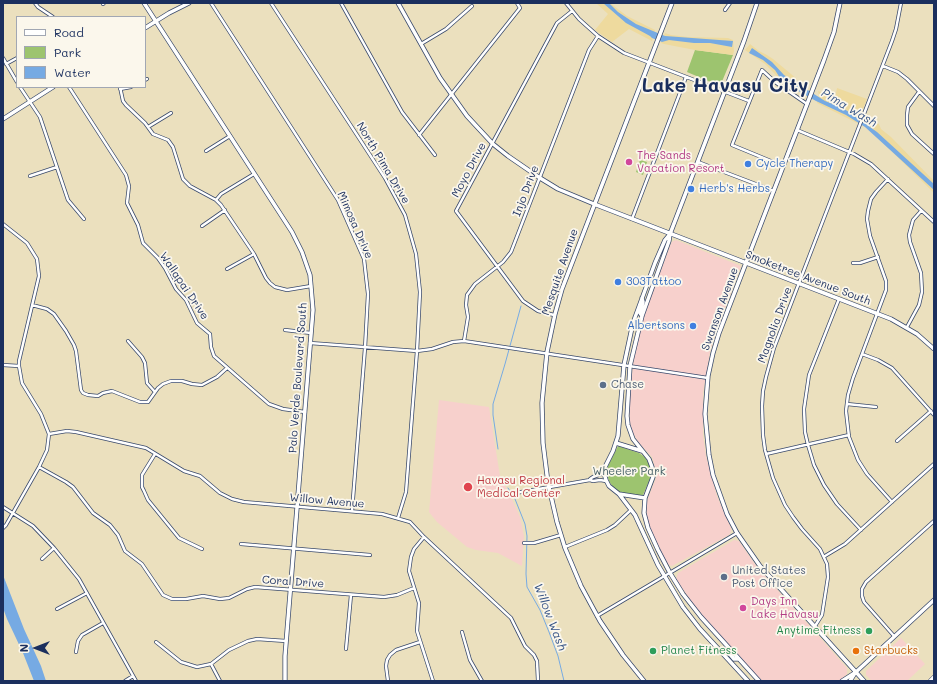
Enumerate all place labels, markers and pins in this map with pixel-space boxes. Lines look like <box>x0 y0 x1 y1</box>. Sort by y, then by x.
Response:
place label: The Sands Vacation Resort <box>637 149 725 175</box>
marker: The Sands Vacation Resort <box>624 157 634 167</box>
place label: Cycle Therapy <box>756 157 833 171</box>
marker: Cycle Therapy <box>743 159 753 169</box>
place label: Herb's Herbs <box>699 182 770 196</box>
marker: Herb's Herbs <box>686 184 696 194</box>
place label: 303Tattoo <box>626 275 681 289</box>
marker: 303Tattoo <box>613 277 623 287</box>
place label: Albertsons <box>627 319 685 333</box>
marker: Albertsons <box>688 321 698 331</box>
place label: Chase <box>611 378 644 392</box>
marker: Chase <box>598 380 608 390</box>
place label: Havasu Regional Medical Center <box>477 474 565 500</box>
marker: Havasu Regional Medical Center <box>462 481 474 493</box>
place label: United States Post Office <box>732 564 806 590</box>
marker: United States Post Office <box>719 572 729 582</box>
place label: Days Inn Lake Havasu <box>751 595 819 621</box>
marker: Days Inn Lake Havasu <box>738 603 748 613</box>
place label: Anytime Fitness <box>776 624 861 638</box>
marker: Anytime Fitness <box>864 626 874 636</box>
place label: Planet Fitness <box>661 644 737 658</box>
place label: Starbucks <box>864 644 918 658</box>
marker: Planet Fitness <box>648 646 658 656</box>
marker: Starbucks <box>851 646 861 656</box>

